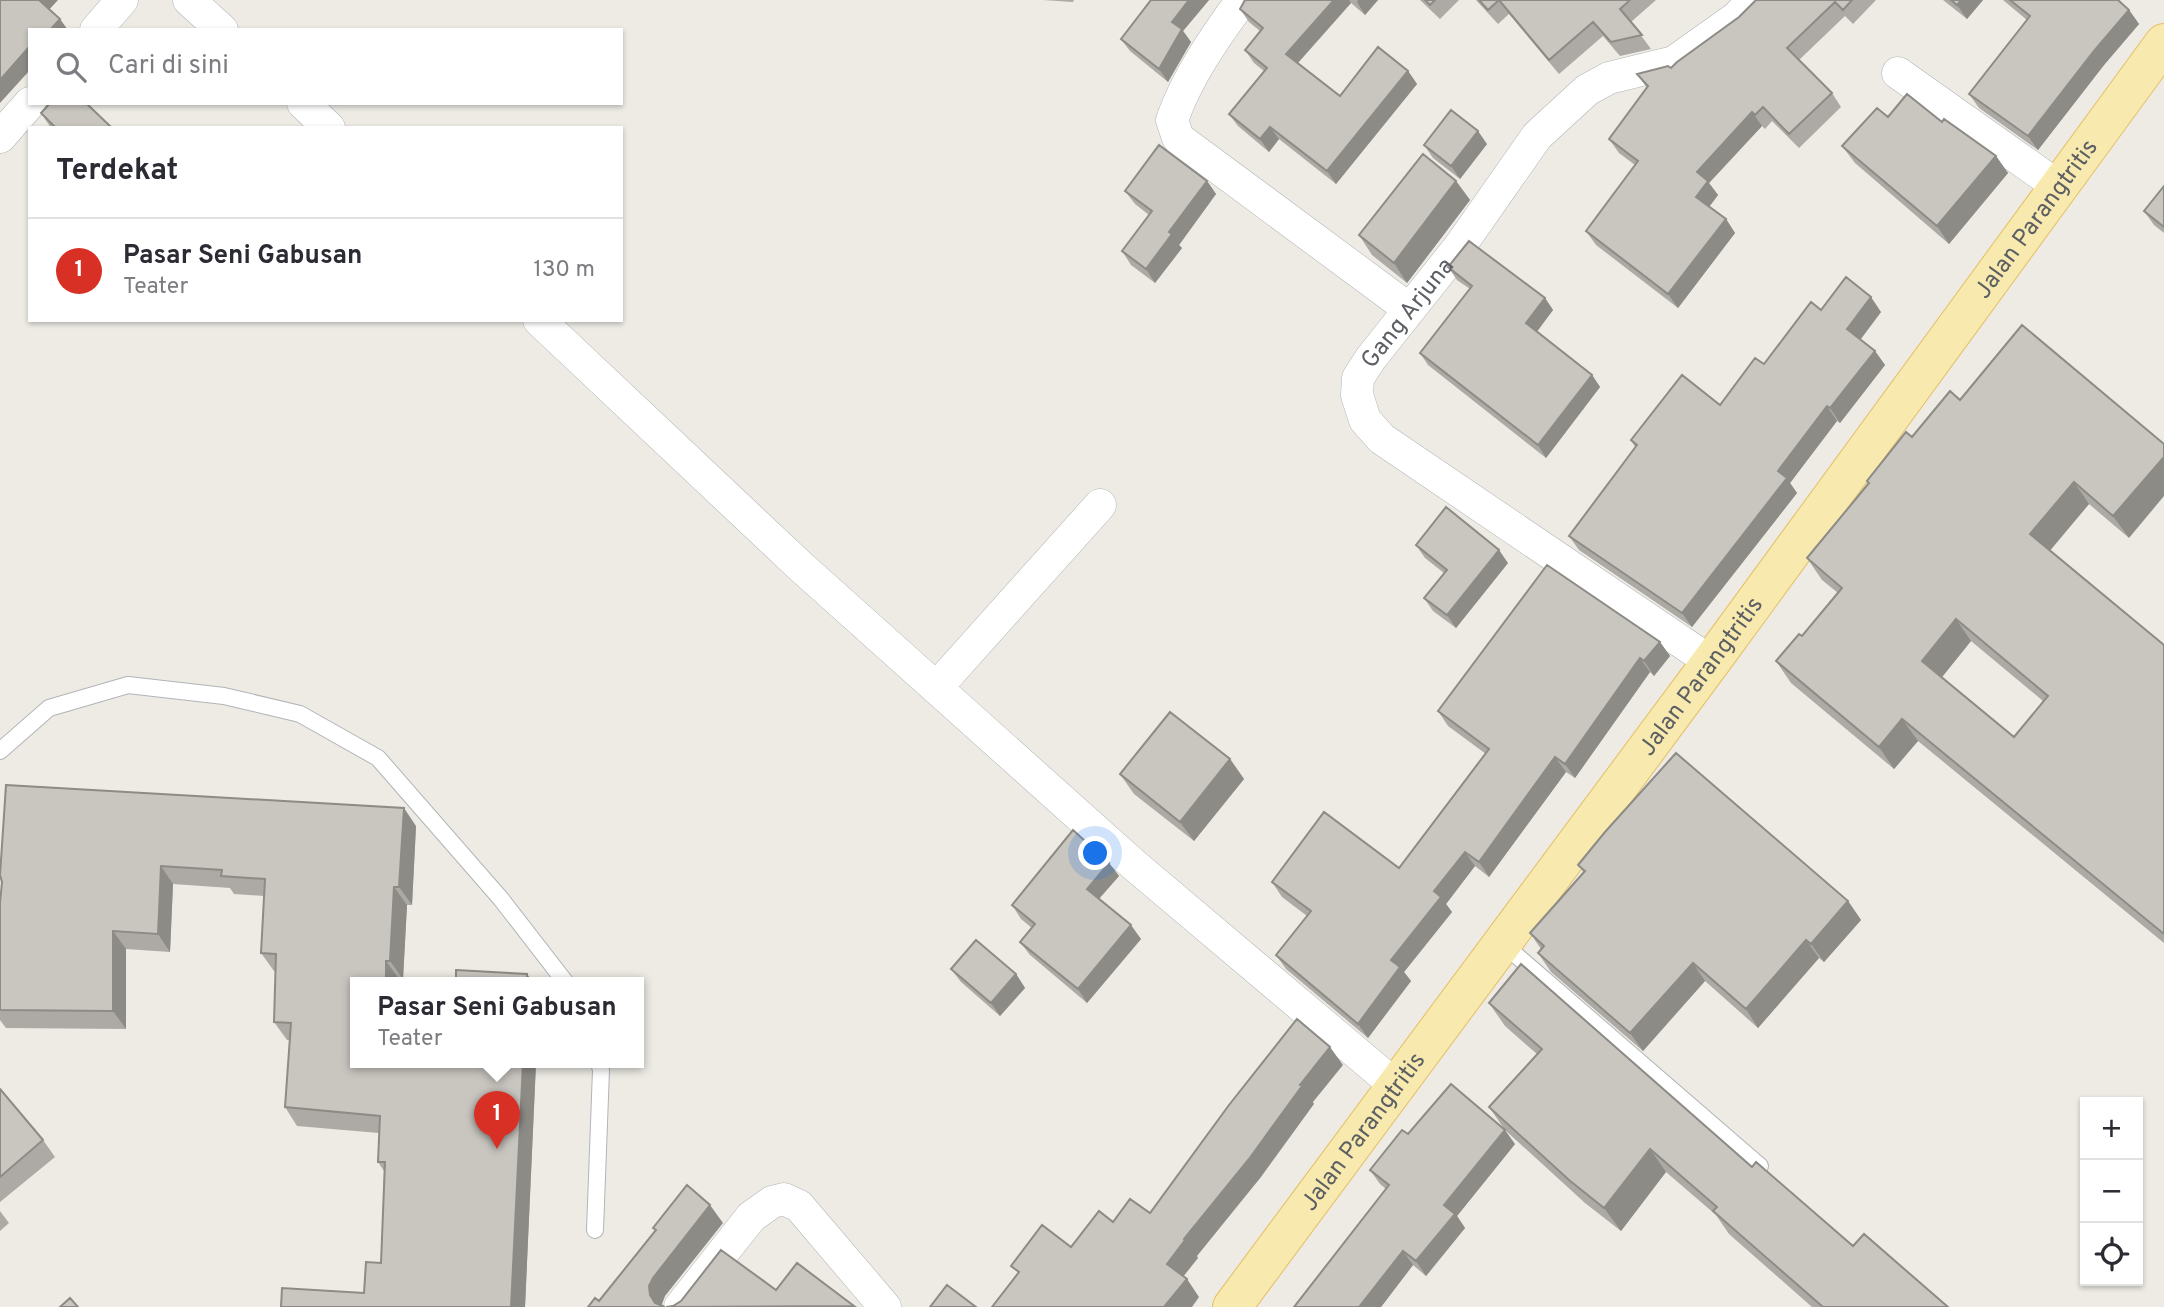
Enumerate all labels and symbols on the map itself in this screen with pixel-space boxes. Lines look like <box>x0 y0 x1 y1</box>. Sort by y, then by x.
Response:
street label: Jalan Parangtritis <box>1969 134 2105 305</box>
street label: Gang Arjuna <box>1355 252 1462 375</box>
street label: Jalan Parangtritis <box>1633 592 1771 763</box>
your location <box>1078 836 1112 870</box>
street label: Jalan Parangtritis <box>1295 1047 1433 1218</box>
pin: 1 <box>474 1091 520 1149</box>

